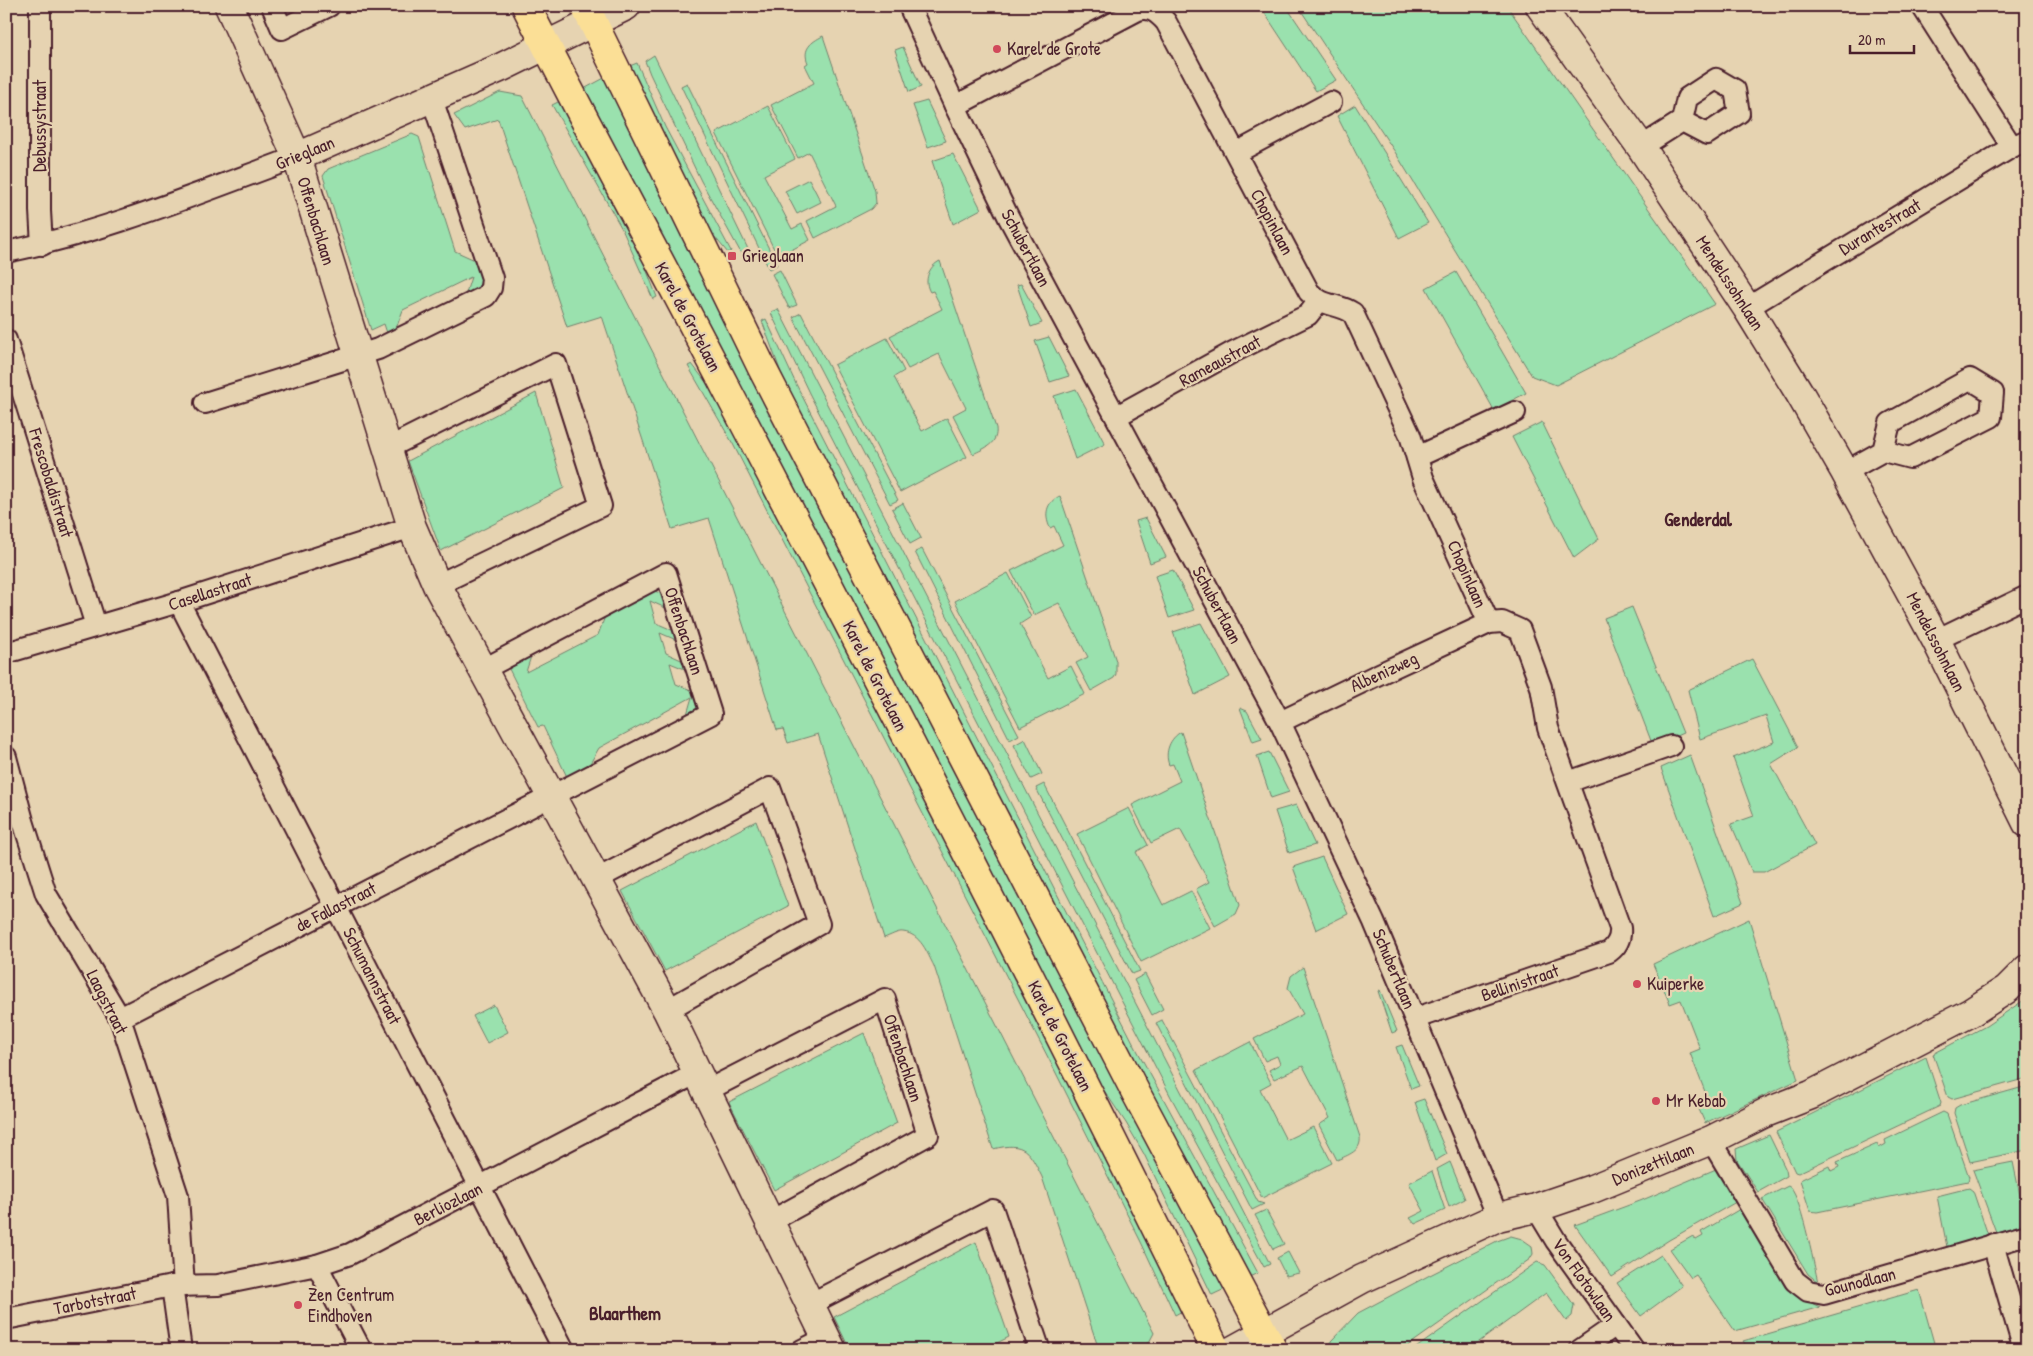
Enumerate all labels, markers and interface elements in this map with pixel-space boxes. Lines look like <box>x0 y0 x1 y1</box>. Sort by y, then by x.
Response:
scale bar <box>1850 22 1914 54</box>
text: 20 m <box>1858 29 1885 50</box>
place label: Karel de Grote <box>1007 36 1101 61</box>
marker: Karel de Grote <box>991 43 1003 55</box>
street label: Debussystraat <box>27 79 52 172</box>
street label: Grieglaan <box>271 129 338 176</box>
street label: Offenbachlaan <box>291 174 342 268</box>
street label: Chopinlaan <box>1245 184 1300 259</box>
street label: Durantestraat <box>1834 192 1926 261</box>
street label: Schubertlaan <box>996 204 1057 291</box>
street label: Mendelssohnlaan <box>1690 230 1771 335</box>
place label: Grieglaan <box>742 243 804 268</box>
marker: Grieglaan <box>726 250 738 262</box>
street label: Karel de Grotelaan <box>649 257 728 376</box>
street label: Rameaustraat <box>1174 328 1266 393</box>
street label: Frescobaldistraat <box>23 424 80 541</box>
district label: Genderdal <box>1664 506 1733 532</box>
street label: Chopinlaan <box>1441 536 1493 612</box>
street label: Schubertlaan <box>1187 561 1248 648</box>
street label: Casellastraat <box>165 566 255 617</box>
street label: Offenbachlaan <box>659 584 710 678</box>
street label: Mendelssohnlaan <box>1901 588 1972 696</box>
street label: Karel de Grotelaan <box>837 616 914 735</box>
street label: Albenizweg <box>1346 645 1421 698</box>
street label: de Fallastraat <box>291 875 381 938</box>
street label: Schumannstraat <box>337 923 408 1029</box>
street label: Schubertlaan <box>1366 925 1423 1013</box>
street label: Bellinistraat <box>1478 957 1563 1007</box>
street label: Laagstraat <box>81 965 135 1039</box>
place label: Kuiperke <box>1647 971 1704 996</box>
street label: Karel de Grotelaan <box>1022 976 1099 1095</box>
marker: Kuiperke <box>1631 978 1643 990</box>
street label: Offenbachlaan <box>878 1011 929 1105</box>
place label: Mr Kebab <box>1666 1088 1726 1113</box>
marker: Mr Kebab <box>1650 1095 1662 1107</box>
street label: Donizettilaan <box>1608 1136 1698 1191</box>
street label: Berliozlaan <box>409 1176 486 1232</box>
street label: Von Flotowlaan <box>1546 1233 1623 1327</box>
street label: Gounodlaan <box>1822 1261 1898 1302</box>
street label: Tarbotstraat <box>51 1280 139 1321</box>
place label: Zen Centrum Eindhoven <box>308 1282 394 1328</box>
marker: Zen Centrum Eindhoven <box>292 1299 304 1311</box>
district label: Blaarthem <box>589 1300 661 1326</box>

